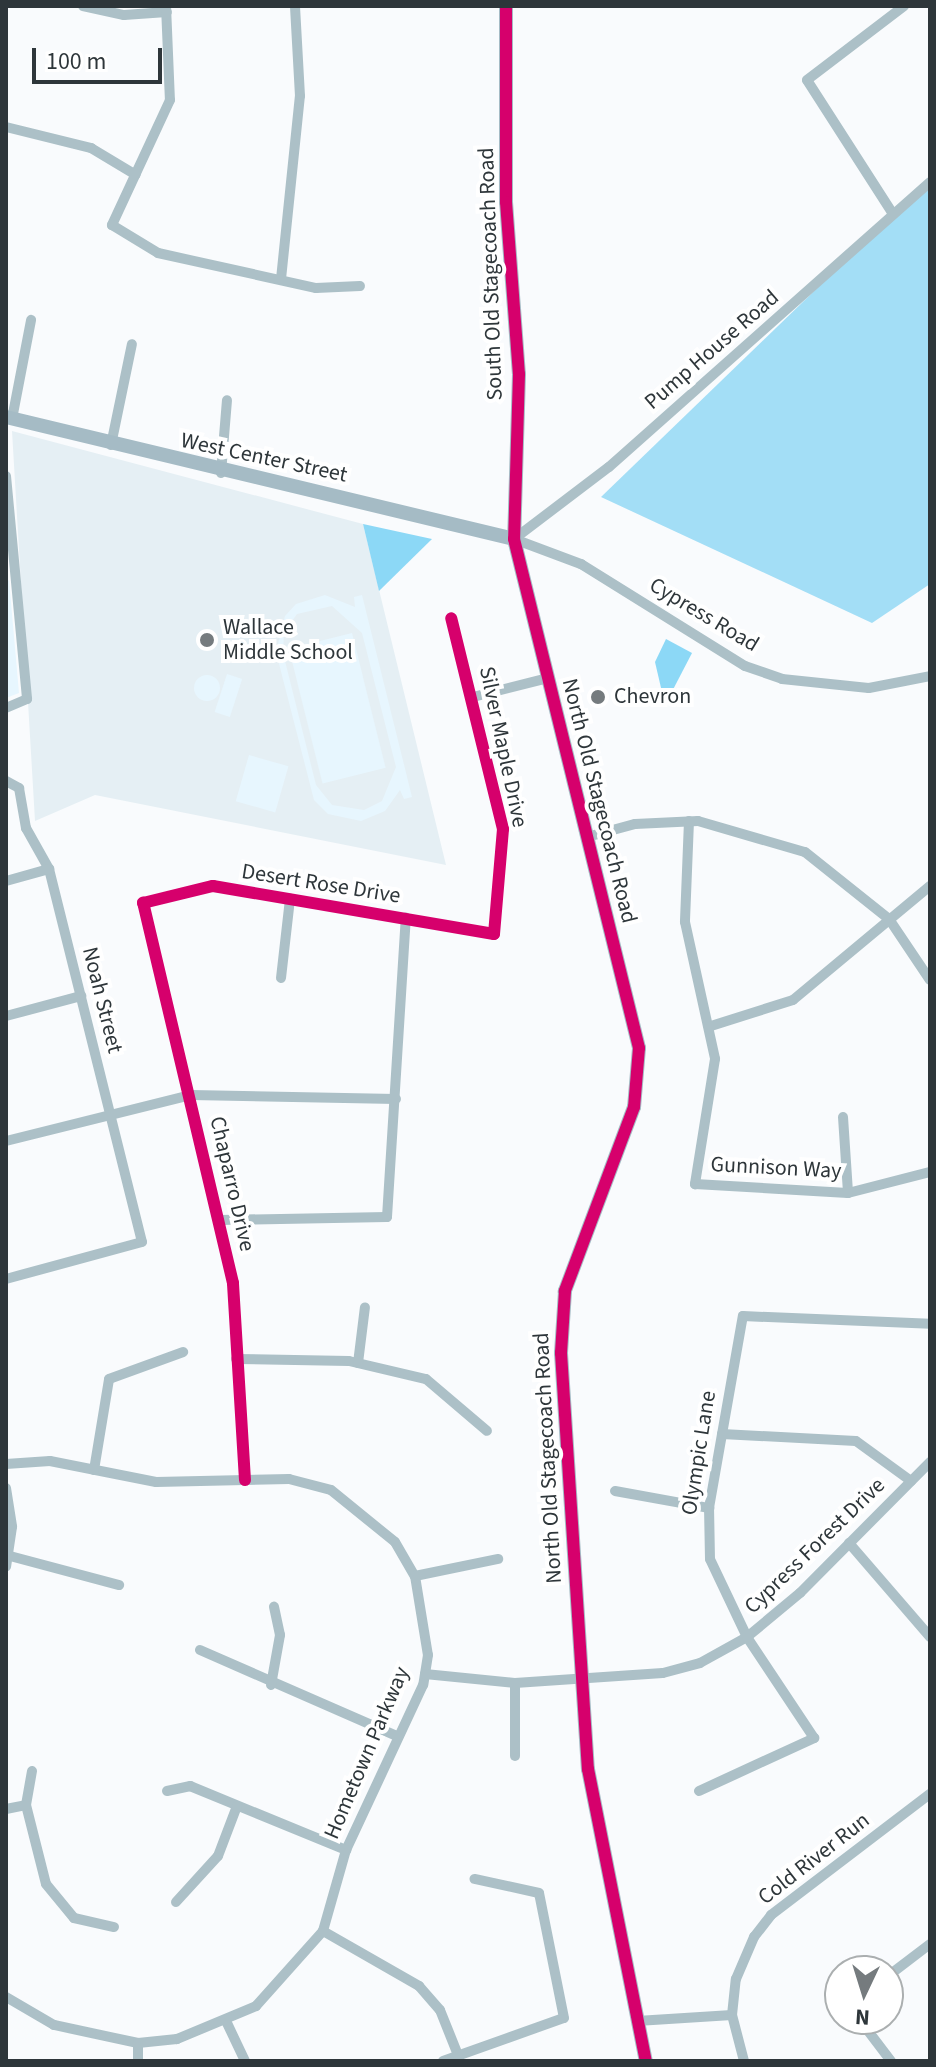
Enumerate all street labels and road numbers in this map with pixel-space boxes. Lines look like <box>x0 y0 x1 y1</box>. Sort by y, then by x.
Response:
street label: South Old Stagecoach Road <box>473 147 509 401</box>
street label: Pump House Road <box>639 285 785 415</box>
street label: West Center Street <box>178 427 350 489</box>
street label: Cypress Road <box>644 572 764 658</box>
street label: Silver Maple Drive <box>473 664 533 830</box>
street label: North Old Stagecoach Road <box>556 676 642 926</box>
street label: Desert Rose Drive <box>240 858 402 910</box>
street label: Noah Street <box>76 944 128 1056</box>
street label: Chaparro Drive <box>204 1114 260 1254</box>
street label: Gunnison Way <box>710 1151 842 1185</box>
street label: North Old Stagecoach Road <box>528 1332 568 1584</box>
street label: Olympic Lane <box>676 1389 722 1517</box>
street label: Cypress Forest Drive <box>739 1472 891 1620</box>
street label: Hometown Parkway <box>319 1663 415 1843</box>
street label: Cold River Run <box>753 1807 875 1911</box>

